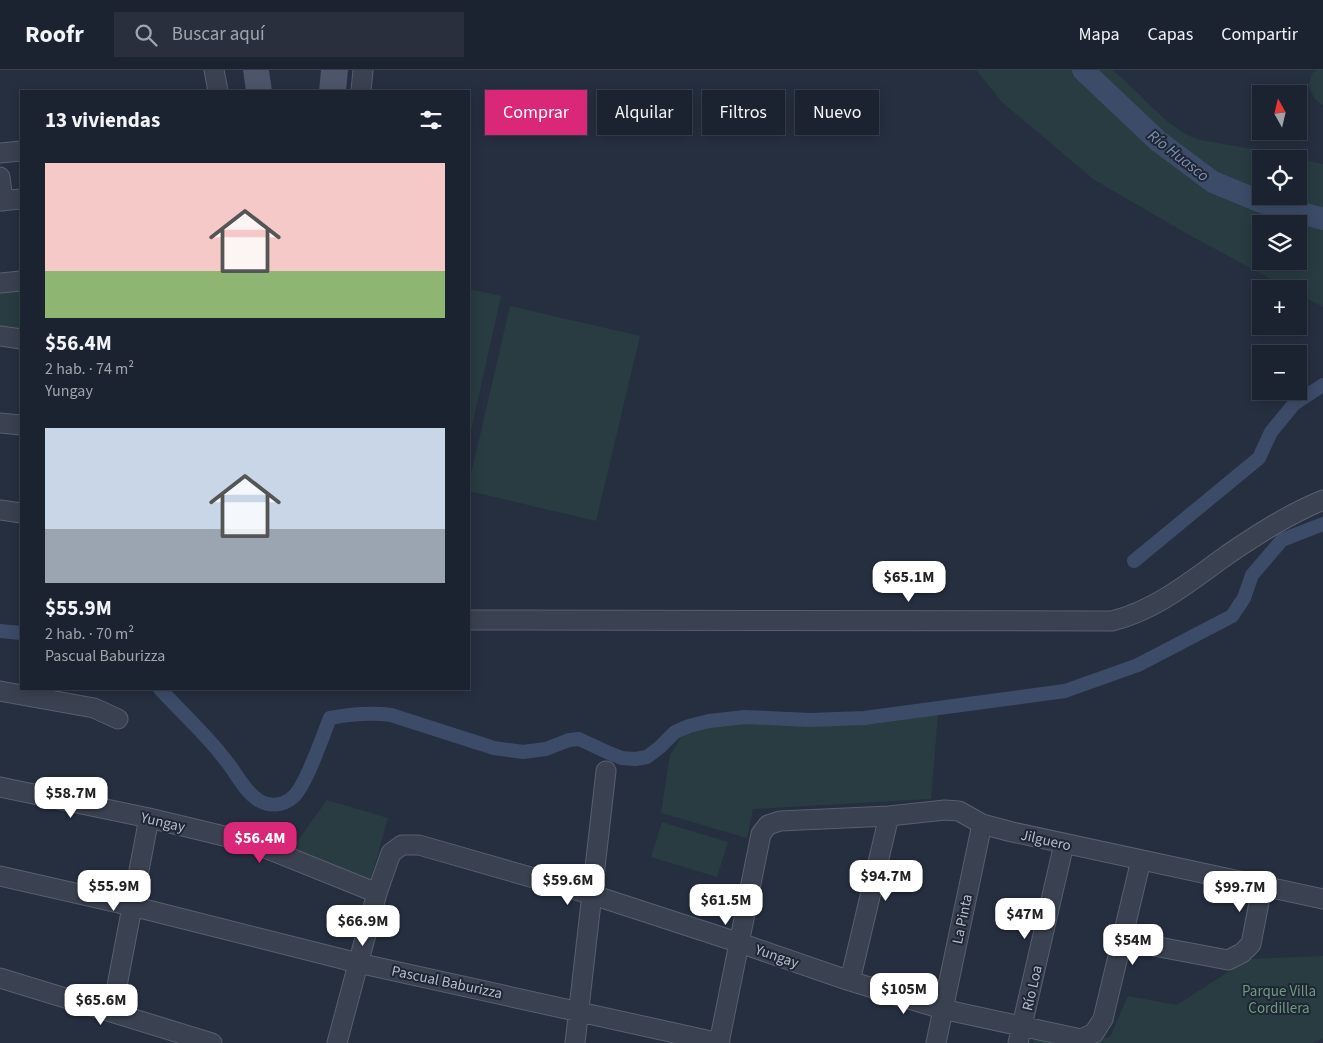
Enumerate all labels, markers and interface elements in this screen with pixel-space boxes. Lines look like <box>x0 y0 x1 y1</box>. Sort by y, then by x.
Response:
search box <box>114 12 464 57</box>
text: Roofr <box>25 17 84 52</box>
icon: search <box>132 21 160 49</box>
text: Buscar aquí <box>172 21 265 48</box>
text: Mapa <box>1079 22 1120 47</box>
text: Capas <box>1148 22 1193 47</box>
text: Compartir <box>1221 22 1298 47</box>
north arrow <box>1252 85 1308 140</box>
map controls <box>1252 85 1307 400</box>
chip: Comprar <box>485 90 587 135</box>
chip: Alquilar <box>597 90 692 135</box>
chip: Filtros <box>702 90 785 135</box>
chip: Nuevo <box>795 90 879 135</box>
text: 13 viviendas <box>45 105 160 135</box>
icon: filters <box>417 106 445 134</box>
water label: Río Huasco <box>1143 125 1214 187</box>
button: locate <box>1252 150 1307 205</box>
icon: home <box>200 196 290 286</box>
button: layers <box>1252 215 1307 270</box>
button: + <box>1252 280 1307 335</box>
text: $56.4M <box>45 328 112 358</box>
button: − <box>1252 345 1307 400</box>
text: 2 hab. · 74 m² <box>45 358 134 380</box>
text: Yungay <box>45 380 93 402</box>
icon: home <box>200 461 290 551</box>
pin: $65.1M <box>868 560 950 603</box>
text: $65.1M <box>884 566 934 588</box>
text: $55.9M <box>45 593 112 623</box>
text: 2 hab. · 70 m² <box>45 623 134 645</box>
text: Pascual Baburizza <box>45 645 165 667</box>
pin: $58.7M <box>30 776 112 819</box>
text: $58.7M <box>46 782 96 804</box>
street label: Yungay <box>138 807 187 838</box>
pin: $56.4M <box>219 822 301 864</box>
street label: Jilguero <box>1019 825 1073 856</box>
text: $56.4M <box>235 827 285 849</box>
pin: $94.7M <box>845 860 927 902</box>
pin: $59.6M <box>527 864 609 906</box>
text: $94.7M <box>861 865 911 887</box>
text: $59.6M <box>543 869 593 891</box>
pin: $55.9M <box>73 870 155 912</box>
pin: $99.7M <box>1199 870 1281 913</box>
text: $55.9M <box>89 875 139 897</box>
text: $99.7M <box>1215 876 1265 898</box>
pin: $61.5M <box>685 884 767 926</box>
text: $61.5M <box>701 889 751 911</box>
street label: La Pinta <box>947 892 978 946</box>
pin: $47M <box>995 898 1055 940</box>
text: $47M <box>1006 903 1044 925</box>
pin: $66.9M <box>322 904 404 947</box>
text: $66.9M <box>338 910 388 932</box>
pin: $54M <box>1103 924 1163 966</box>
text: $54M <box>1114 929 1152 951</box>
street label: Yungay <box>751 939 801 974</box>
street label: Pascual Baburizza <box>390 960 504 1004</box>
street label: Río Loa <box>1017 963 1048 1013</box>
pin: $105M <box>869 972 939 1015</box>
text: $105M <box>881 978 927 1000</box>
park label: Parque Villa Cordillera <box>1242 981 1316 1019</box>
pin: $65.6M <box>60 984 142 1026</box>
text: $65.6M <box>76 989 126 1011</box>

